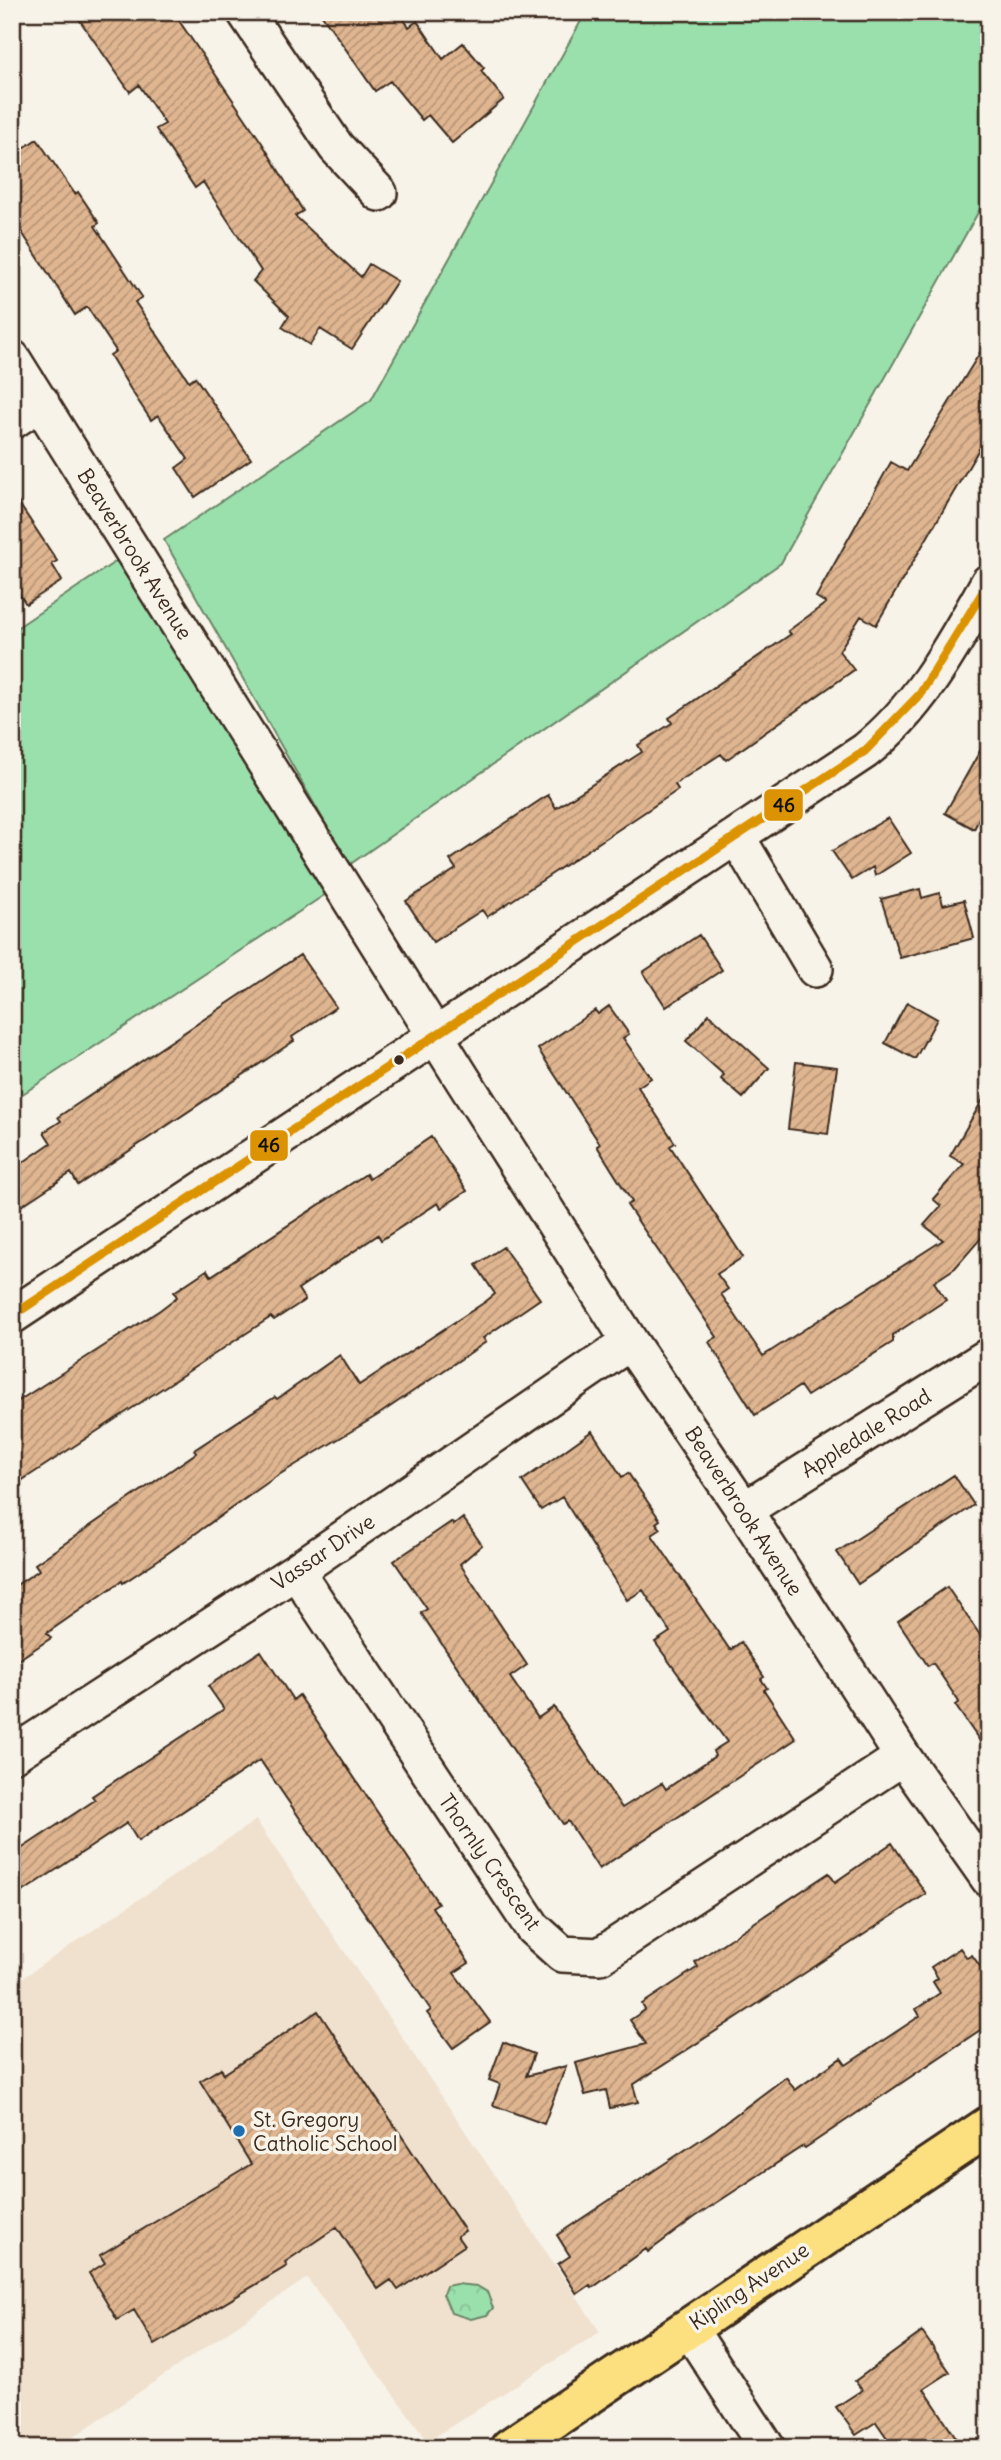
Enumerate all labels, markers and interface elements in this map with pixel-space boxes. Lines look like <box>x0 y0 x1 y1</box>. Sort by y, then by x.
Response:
street label: Beaverbrook Avenue <box>71 463 199 645</box>
line badge: 46 <box>763 788 804 822</box>
text: 46 <box>773 793 795 817</box>
unlabelled marker <box>392 1053 406 1067</box>
line badge: 46 <box>249 1129 289 1162</box>
text: 46 <box>258 1133 280 1157</box>
street label: Appledale Road <box>796 1382 936 1484</box>
street label: Beaverbrook Avenue <box>679 1421 809 1601</box>
street label: Vassar Drive <box>266 1508 380 1596</box>
street label: Thornly Crescent <box>433 1789 547 1935</box>
place label: St. Gregory Catholic School <box>253 2106 398 2157</box>
marker: St. Gregory Catholic School <box>231 2123 247 2139</box>
street label: Kipling Avenue <box>684 2236 814 2336</box>

